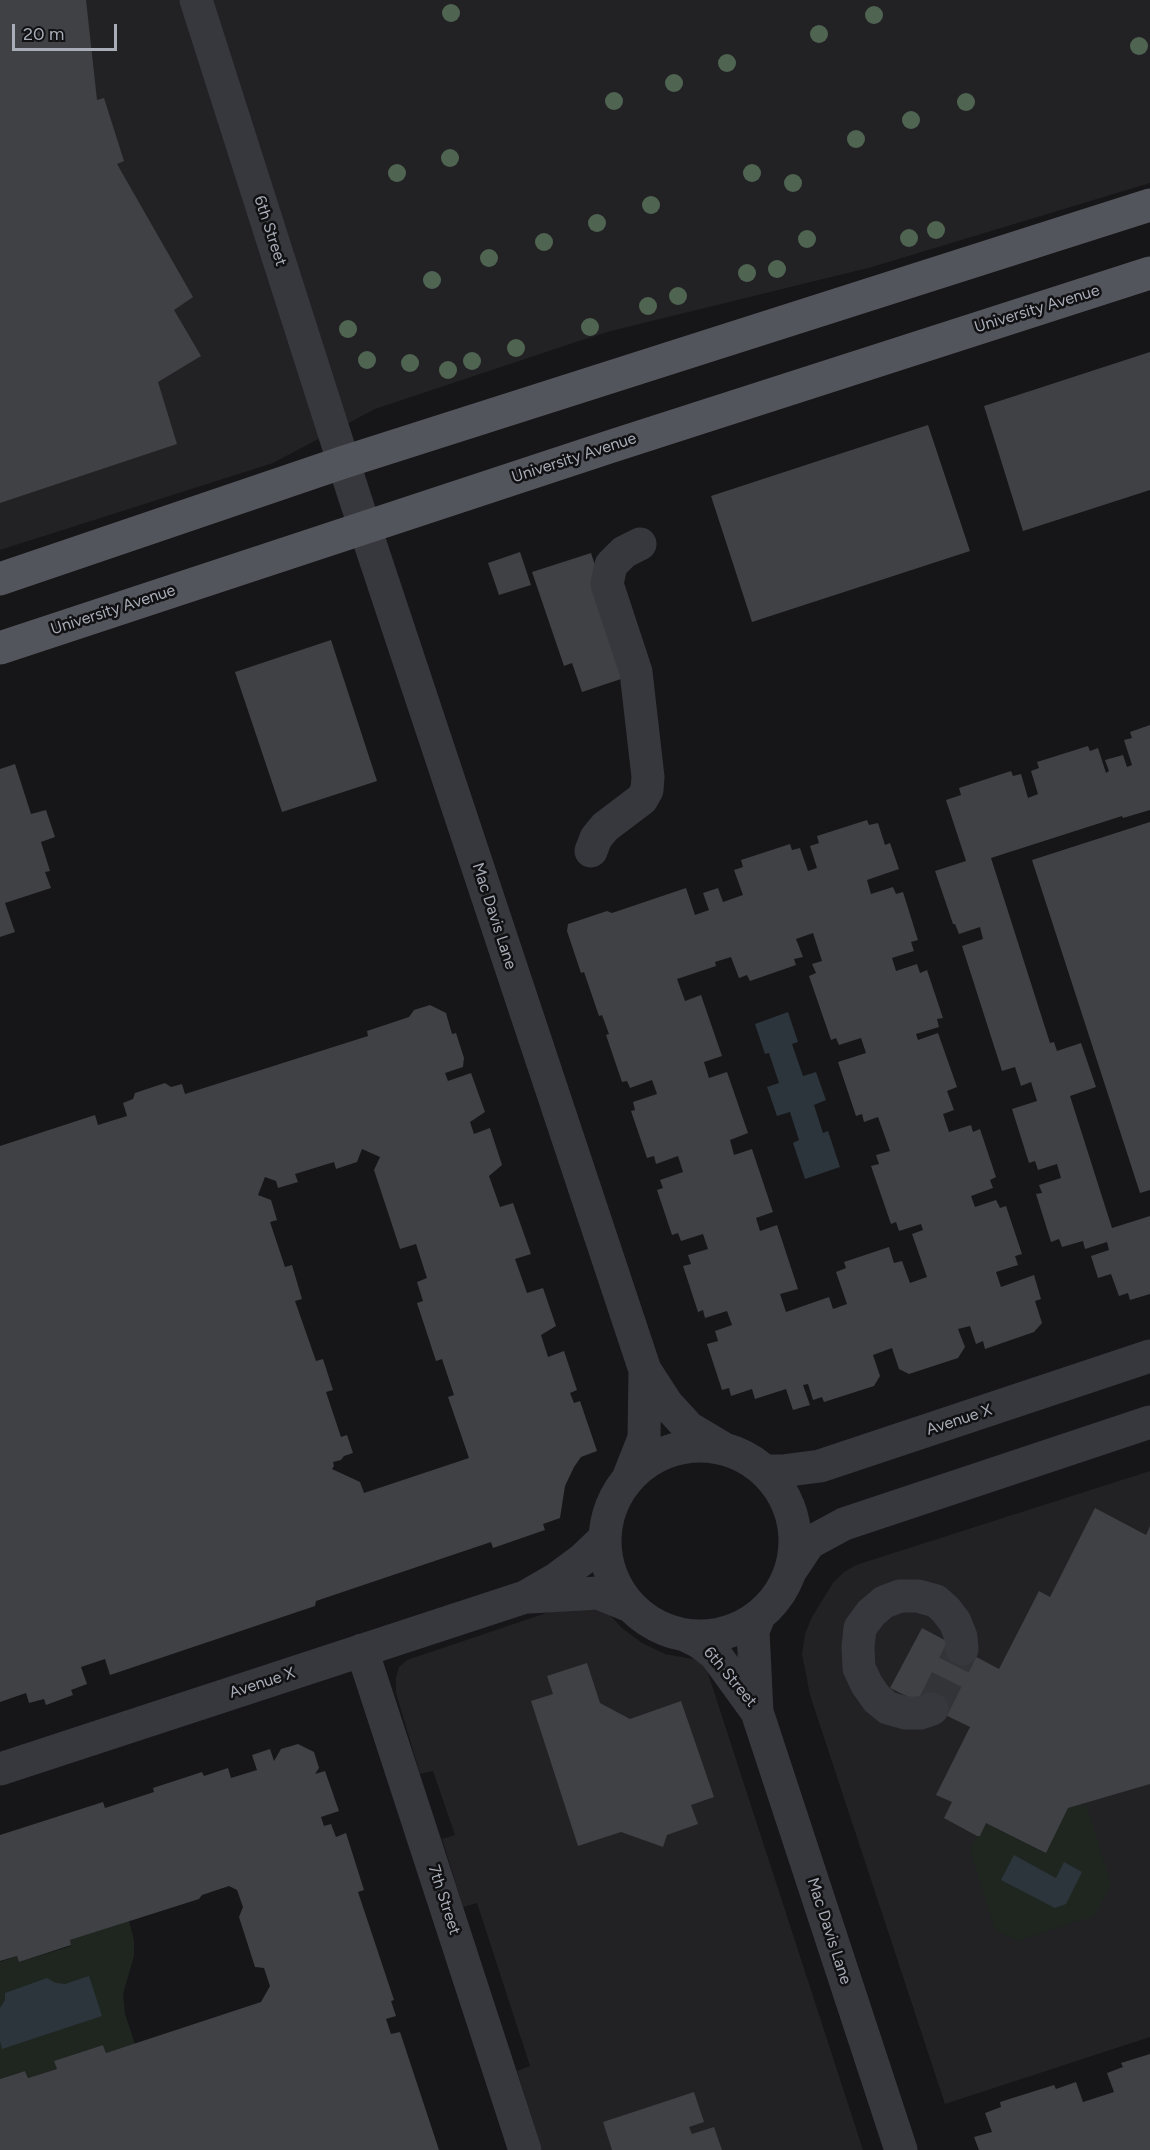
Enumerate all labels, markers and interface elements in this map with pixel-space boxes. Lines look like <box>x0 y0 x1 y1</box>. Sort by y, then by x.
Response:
scale bar <box>15 12 120 50</box>
text: 20 m <box>23 23 64 45</box>
street label: 6th Street <box>250 193 290 269</box>
street label: University Avenue <box>972 281 1102 337</box>
street label: University Avenue <box>509 429 639 487</box>
street label: University Avenue <box>48 581 178 639</box>
street label: Mac Davis Lane <box>468 860 520 972</box>
street label: Avenue X <box>924 1400 994 1440</box>
street label: 6th Street <box>699 1643 761 1711</box>
street label: Avenue X <box>227 1663 297 1703</box>
street label: 7th Street <box>424 1863 464 1937</box>
street label: Mac Davis Lane <box>803 1875 855 1987</box>

